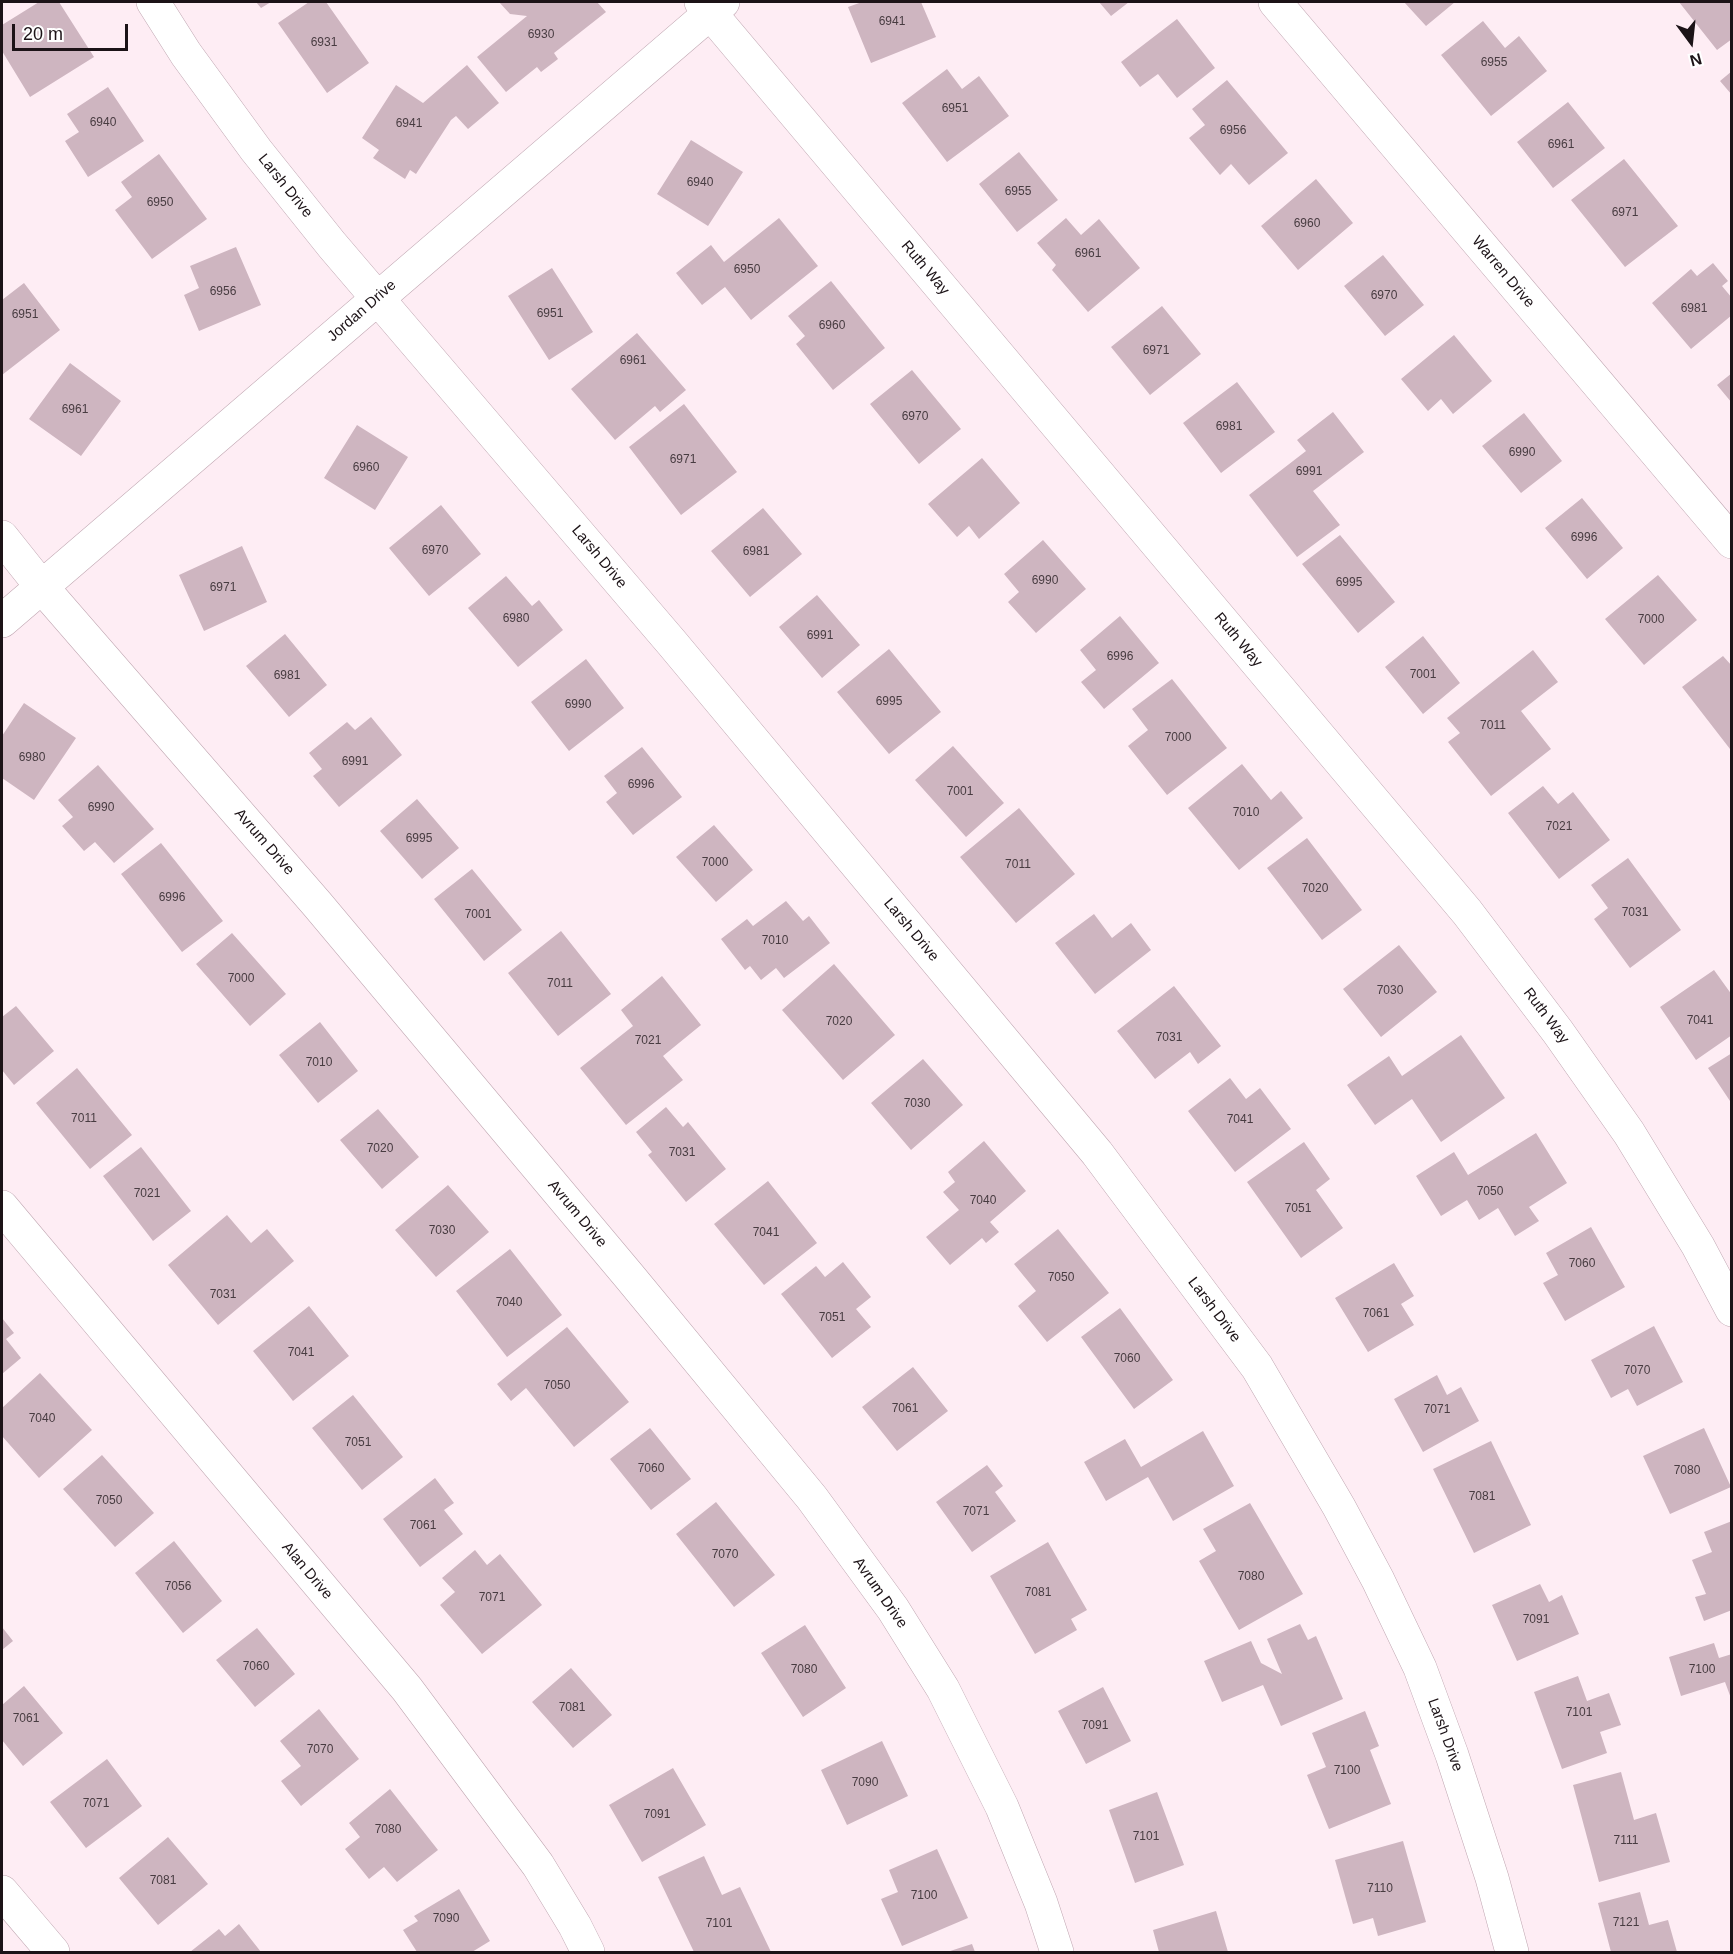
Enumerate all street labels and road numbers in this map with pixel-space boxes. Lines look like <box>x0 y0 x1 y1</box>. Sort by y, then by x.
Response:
street label: Larsh Drive <box>254 151 316 221</box>
street label: Warren Drive <box>1468 233 1538 311</box>
street label: Ruth Way <box>897 237 953 299</box>
street label: Jordan Drive <box>324 276 400 346</box>
street label: Larsh Drive <box>567 522 631 592</box>
street label: Ruth Way <box>1210 609 1266 671</box>
street label: Avrum Drive <box>230 805 298 879</box>
street label: Larsh Drive <box>879 895 943 965</box>
street label: Ruth Way <box>1519 985 1573 1047</box>
street label: Avrum Drive <box>544 1177 610 1251</box>
street label: Larsh Drive <box>1184 1274 1244 1346</box>
street label: Alan Drive <box>278 1539 336 1603</box>
street label: Avrum Drive <box>849 1554 911 1632</box>
street label: Larsh Drive <box>1423 1696 1467 1774</box>

